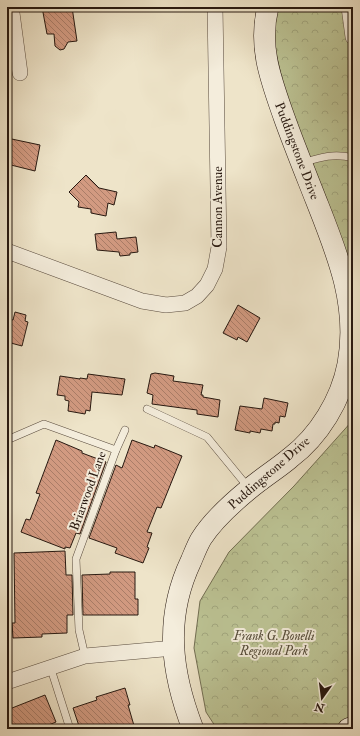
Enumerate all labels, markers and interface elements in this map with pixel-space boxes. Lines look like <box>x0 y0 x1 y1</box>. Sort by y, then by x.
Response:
street label: Puddingstone Drive <box>271 100 323 203</box>
street label: Cannon Avenue <box>210 166 226 248</box>
street label: Puddingstone Drive <box>225 433 314 513</box>
street label: Briarwood Lane <box>66 449 110 533</box>
park label: Frank G. Bonelli Regional Park <box>232 628 315 659</box>
north arrow <box>302 678 342 718</box>
text: N <box>312 699 327 715</box>

